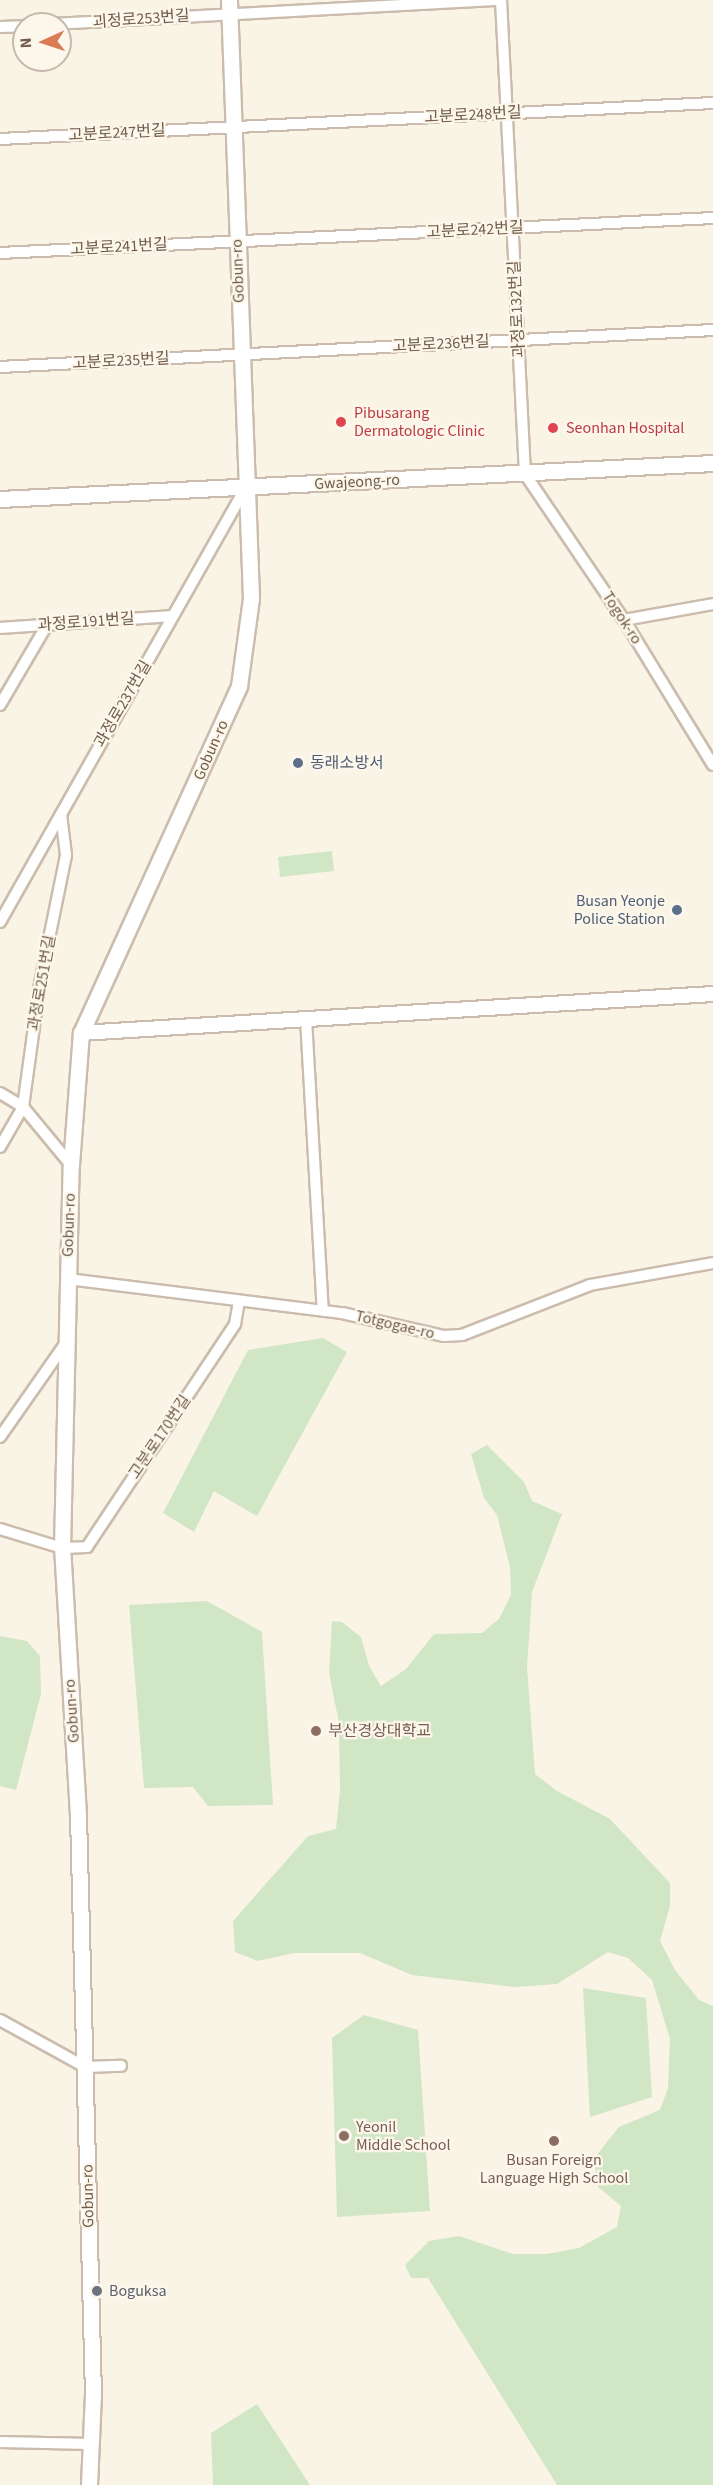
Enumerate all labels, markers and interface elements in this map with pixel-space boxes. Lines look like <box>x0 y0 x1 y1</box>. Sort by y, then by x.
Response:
street label: 괴정로253번길 <box>92 6 190 32</box>
north arrow <box>12 12 72 72</box>
text: N <box>15 37 37 49</box>
street label: 고분로248번길 <box>424 103 522 127</box>
street label: 고분로247번길 <box>68 121 166 145</box>
street label: 고분로242번길 <box>426 218 524 242</box>
street label: 고분로241번길 <box>70 235 168 259</box>
street label: Gobun-ro <box>227 239 249 303</box>
street label: 과정로132번길 <box>505 260 529 358</box>
street label: 고분로236번길 <box>392 332 490 356</box>
street label: 고분로235번길 <box>72 349 170 373</box>
place label: Pibusarang Dermatologic Clinic <box>354 403 485 441</box>
marker: Pibusarang Dermatologic Clinic <box>332 413 350 431</box>
place label: Seonhan Hospital <box>566 418 684 438</box>
marker: Seonhan Hospital <box>544 419 562 437</box>
street label: Gwajeong-ro <box>314 470 400 494</box>
street label: Togok-ro <box>598 588 646 648</box>
street label: 과정로191번길 <box>37 609 135 635</box>
street label: 과정로237번길 <box>90 657 156 751</box>
street label: Gobun-ro <box>189 717 233 783</box>
place label: 동래소방서 <box>310 753 384 773</box>
marker: 동래소방서 <box>291 756 305 770</box>
place label: Busan Yeonje Police Station <box>574 891 665 929</box>
marker: Busan Yeonje Police Station <box>670 903 684 917</box>
street label: 과정로251번길 <box>24 933 60 1033</box>
street label: Gobun-ro <box>58 1193 80 1257</box>
street label: Totgogae-ro <box>354 1307 436 1343</box>
street label: 고분로170번길 <box>125 1391 195 1483</box>
street label: Gobun-ro <box>60 1678 84 1744</box>
place label: 부산경상대학교 <box>328 1721 431 1741</box>
marker: 부산경상대학교 <box>309 1724 323 1738</box>
place label: Yeonil Middle School <box>356 2117 451 2155</box>
marker: Yeonil Middle School <box>337 2129 351 2143</box>
marker: Busan Foreign Language High School <box>547 2134 561 2148</box>
place label: Busan Foreign Language High School <box>480 2150 628 2188</box>
street label: Gobun-ro <box>78 2164 98 2228</box>
place label: Boguksa <box>109 2281 167 2301</box>
marker: Boguksa <box>90 2284 104 2298</box>

